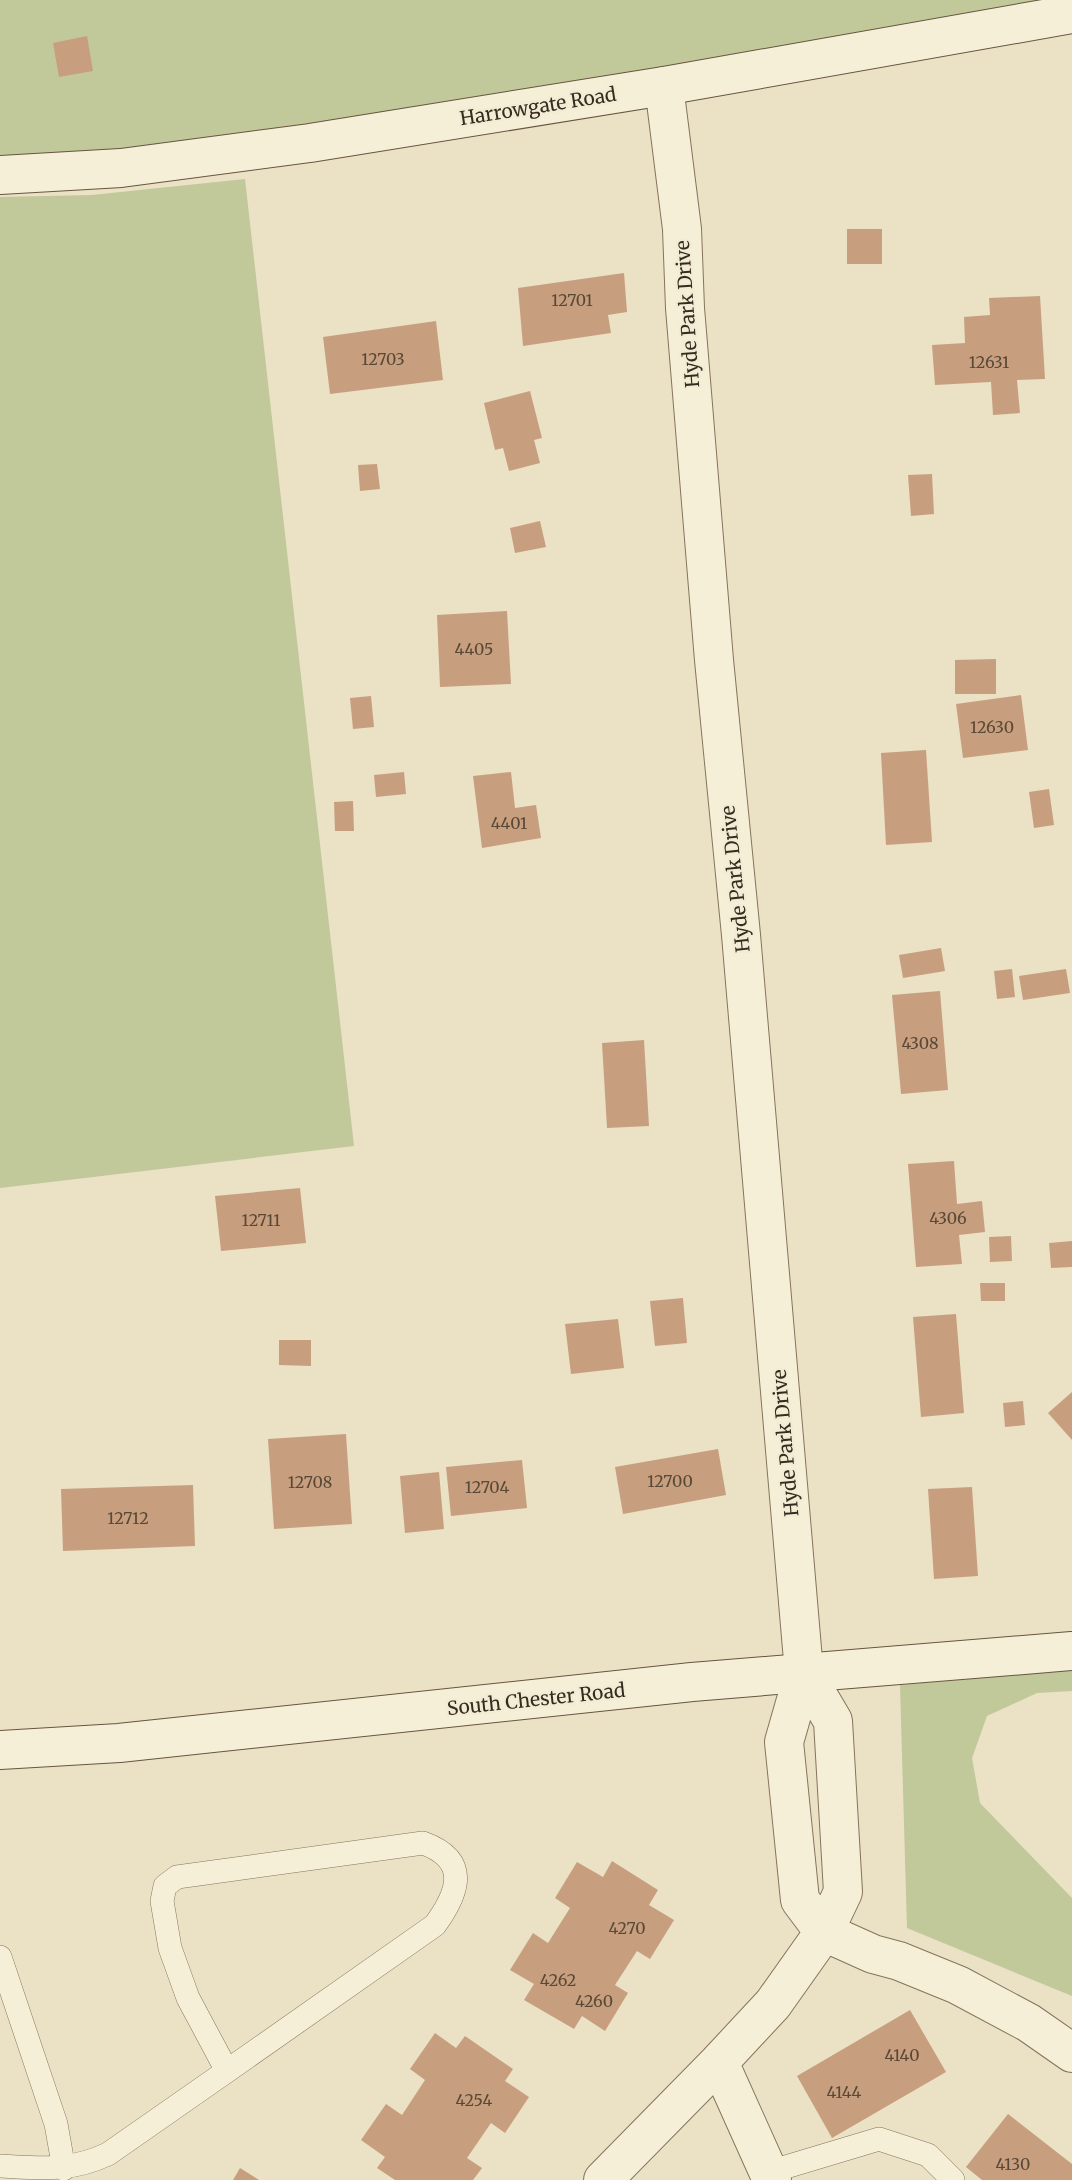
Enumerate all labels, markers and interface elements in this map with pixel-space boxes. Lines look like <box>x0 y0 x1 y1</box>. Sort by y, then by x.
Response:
street label: Harrowgate Road <box>458 82 618 130</box>
street label: Hyde Park Drive <box>670 239 704 388</box>
house number: 12701 <box>551 290 593 310</box>
house number: 12703 <box>361 349 405 369</box>
house number: 12631 <box>969 352 1009 372</box>
house number: 4405 <box>455 639 493 659</box>
house number: 12630 <box>970 717 1014 737</box>
street label: Hyde Park Drive <box>715 804 755 954</box>
house number: 4401 <box>491 813 527 833</box>
house number: 4308 <box>901 1033 939 1053</box>
house number: 4306 <box>929 1208 967 1228</box>
house number: 12711 <box>242 1210 280 1230</box>
street label: Hyde Park Drive <box>767 1368 803 1518</box>
house number: 12700 <box>647 1471 693 1491</box>
house number: 12708 <box>288 1472 332 1492</box>
house number: 12704 <box>465 1477 509 1497</box>
house number: 12712 <box>107 1508 149 1528</box>
street label: South Chester Road <box>446 1678 626 1720</box>
house number: 4270 <box>608 1918 646 1938</box>
house number: 4262 <box>540 1970 576 1990</box>
house number: 4260 <box>575 1991 613 2011</box>
house number: 4140 <box>884 2045 920 2065</box>
house number: 4144 <box>827 2082 862 2102</box>
house number: 4254 <box>456 2090 493 2110</box>
house number: 4130 <box>996 2154 1030 2174</box>

